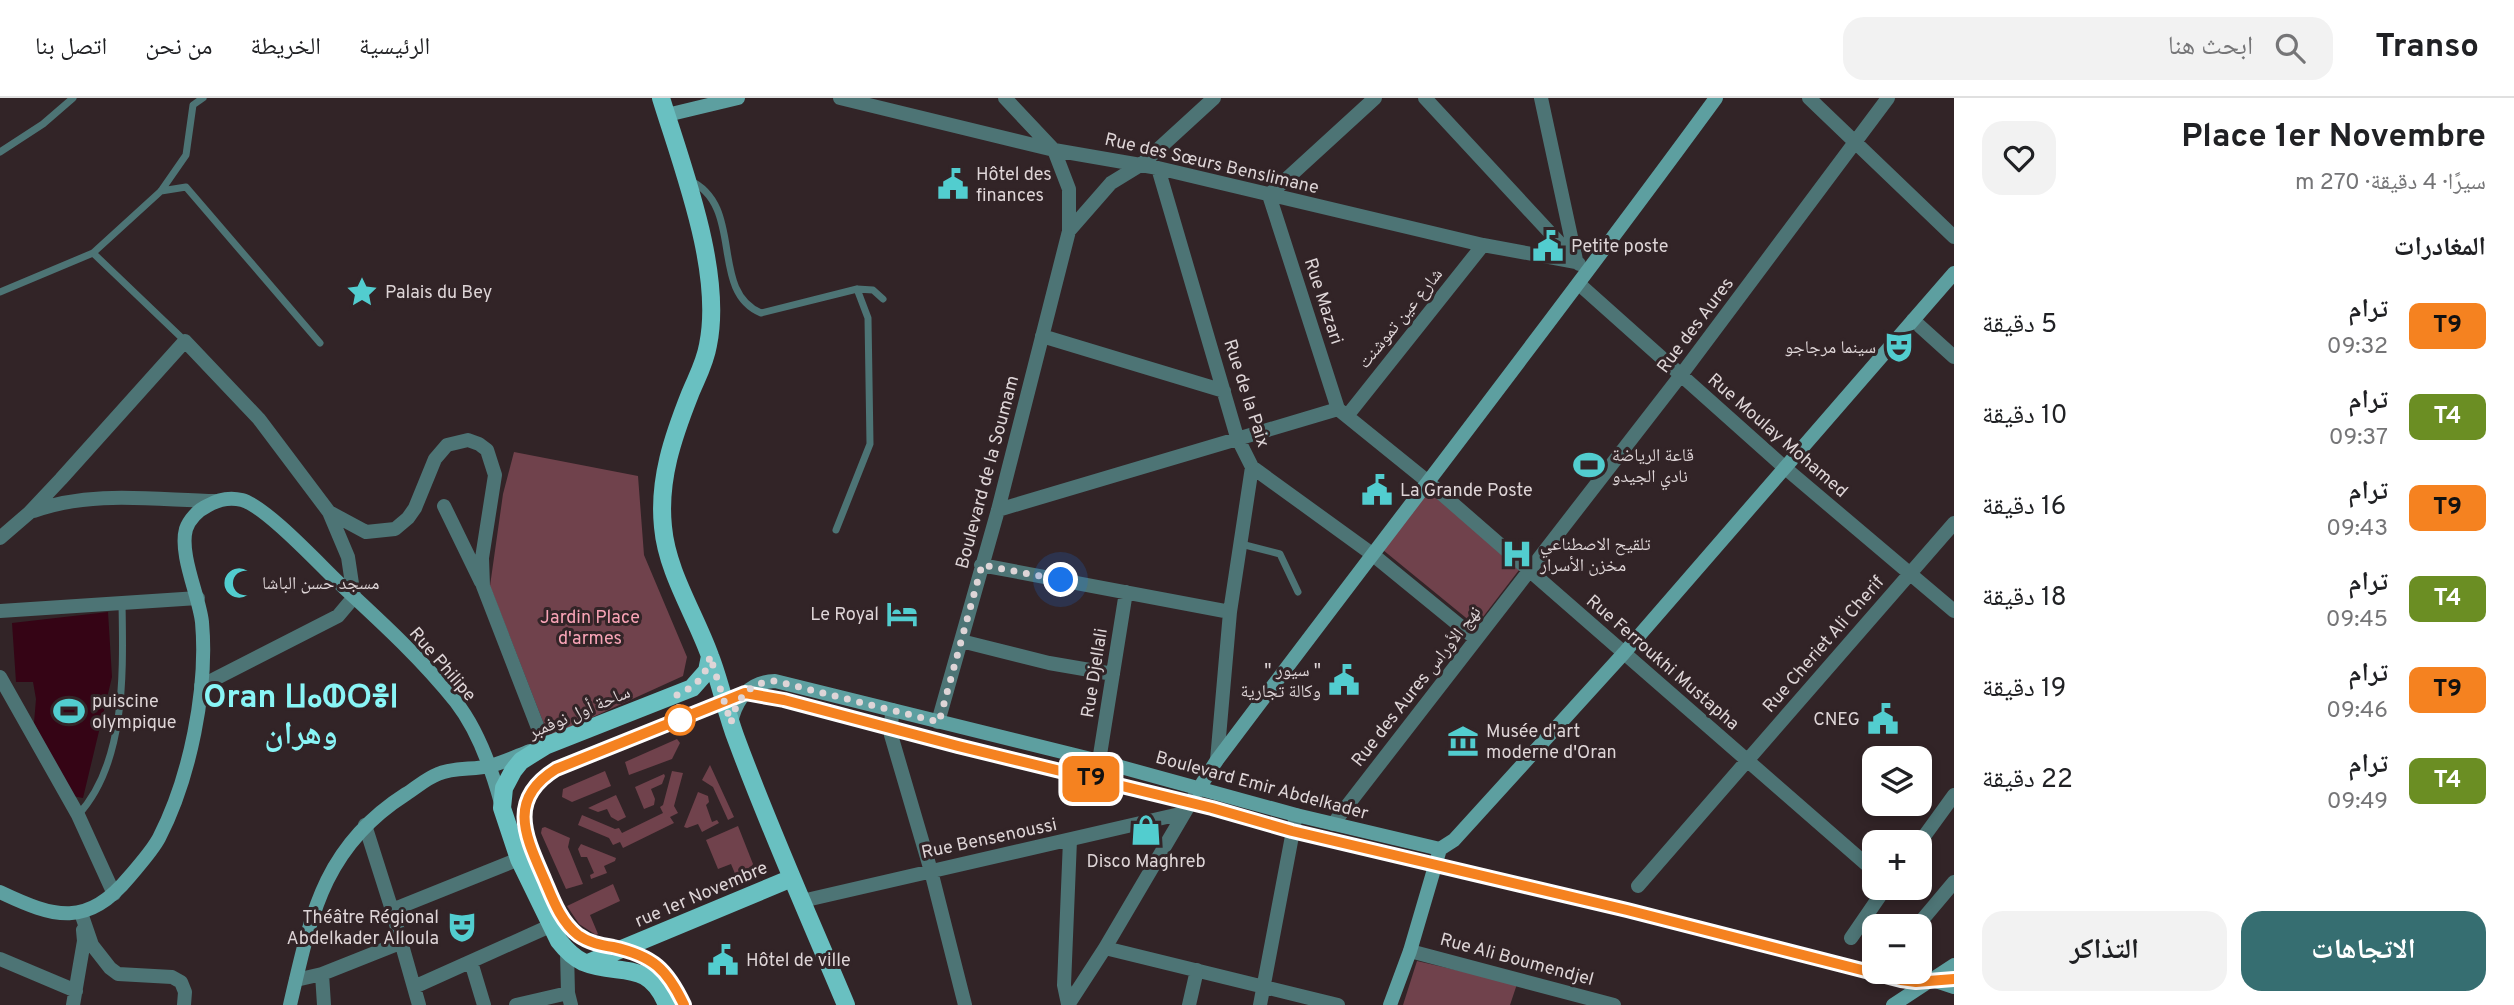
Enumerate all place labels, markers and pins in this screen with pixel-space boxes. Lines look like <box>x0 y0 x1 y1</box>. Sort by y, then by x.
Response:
place label: Hôtel des finances <box>976 164 1052 208</box>
public building icon: Hôtel des finances <box>936 167 970 201</box>
public building icon: Petite poste <box>1531 229 1565 263</box>
place label: Petite poste <box>1571 236 1668 259</box>
place icon: Palais du Bey <box>345 275 379 309</box>
place label: Palais du Bey <box>385 282 492 305</box>
theatre icon: سينما مرجاجو <box>1882 330 1916 364</box>
place label: سينما مرجاجو <box>1785 337 1876 360</box>
place label: قاعة الرياضة نادي الجيدو <box>1612 445 1694 491</box>
sports icon: قاعة الرياضة نادي الجيدو <box>1572 448 1606 482</box>
public building icon: La Grande Poste <box>1360 473 1394 507</box>
place label: La Grande Poste <box>1400 480 1533 503</box>
place label: تلقيح الاصطناعي مخزن الأسرار <box>1539 534 1651 578</box>
hospital icon: تلقيح الاصطناعي مخزن الأسرار <box>1500 537 1534 571</box>
mosque icon: مسجد حسن الباشا <box>222 566 256 600</box>
place label: مسجد حسن الباشا <box>262 573 379 596</box>
hotel icon: Le Royal <box>885 597 919 631</box>
place label: Le Royal <box>810 604 879 627</box>
place label: " سيور " وكالة تجارية <box>1240 660 1321 704</box>
public building icon: " سيور " وكالة تجارية <box>1327 663 1361 697</box>
place label: puiscine olympique <box>92 691 177 735</box>
sports icon: puiscine olympique <box>52 694 86 728</box>
public building icon: CNEG <box>1866 702 1900 736</box>
unlabelled marker <box>665 705 695 735</box>
place label: CNEG <box>1813 709 1860 732</box>
place label: Musée d'art moderne d'Oran <box>1486 721 1617 765</box>
museum icon: Musée d'art moderne d'Oran <box>1446 724 1480 758</box>
shop icon: Disco Maghreb <box>1129 813 1163 847</box>
place label: Disco Maghreb <box>1086 851 1206 874</box>
place label: Théâtre Régional Abdelkader Alloula <box>287 907 439 951</box>
theatre icon: Théâtre Régional Abdelkader Alloula <box>445 910 479 944</box>
public building icon: Hôtel de ville <box>706 943 740 977</box>
place label: Hôtel de ville <box>746 950 851 973</box>

